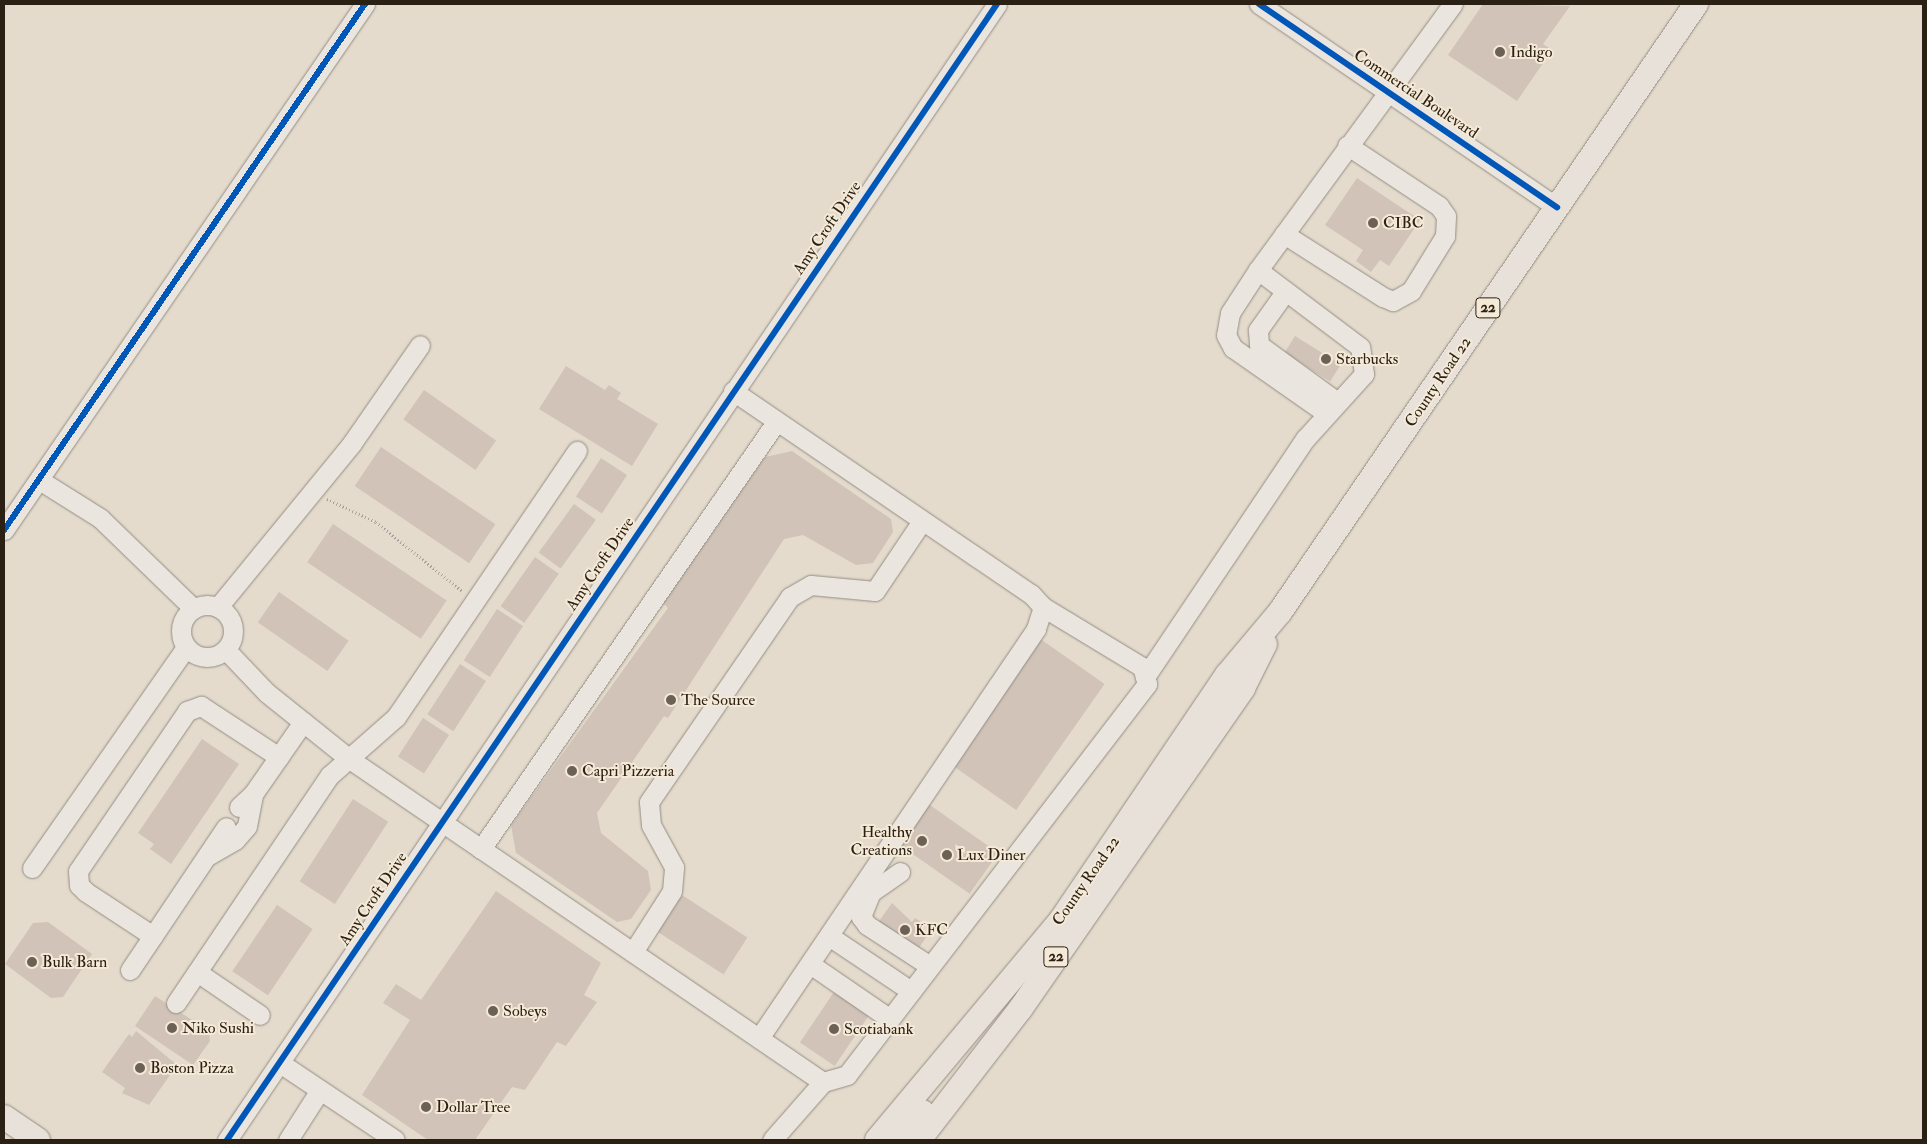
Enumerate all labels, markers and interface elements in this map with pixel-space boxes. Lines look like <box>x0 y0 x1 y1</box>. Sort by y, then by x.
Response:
place label: Indigo <box>1510 42 1552 62</box>
street label: Commercial Boulevard <box>1350 45 1482 143</box>
marker: Indigo <box>1494 46 1506 58</box>
street label: Amy Croft Drive <box>789 178 865 278</box>
place label: CIBC <box>1383 213 1423 233</box>
marker: CIBC <box>1367 217 1379 229</box>
road number: 22 <box>1474 296 1502 320</box>
street label: County Road 22 <box>1401 333 1475 431</box>
place label: Starbucks <box>1336 349 1398 369</box>
marker: Starbucks <box>1320 353 1332 365</box>
street label: Amy Croft Drive <box>562 514 638 614</box>
place label: The Source <box>681 690 755 710</box>
marker: The Source <box>665 694 677 706</box>
place label: Capri Pizzeria <box>582 761 674 781</box>
marker: Capri Pizzeria <box>566 765 578 777</box>
place label: Healthy Creations <box>850 822 912 860</box>
street label: County Road 22 <box>1048 833 1124 929</box>
marker: Healthy Creations <box>916 835 928 847</box>
place label: Lux Diner <box>957 845 1026 865</box>
street label: Amy Croft Drive <box>335 849 411 949</box>
marker: Lux Diner <box>941 849 953 861</box>
place label: KFC <box>915 920 948 940</box>
marker: KFC <box>899 924 911 936</box>
road number: 22 <box>1042 944 1070 970</box>
place label: Bulk Barn <box>42 952 107 972</box>
marker: Bulk Barn <box>26 956 38 968</box>
place label: Sobeys <box>503 1001 547 1021</box>
marker: Sobeys <box>487 1005 499 1017</box>
place label: Niko Sushi <box>182 1018 254 1038</box>
place label: Scotiabank <box>844 1019 913 1039</box>
marker: Niko Sushi <box>166 1022 178 1034</box>
marker: Scotiabank <box>828 1023 840 1035</box>
place label: Boston Pizza <box>150 1058 234 1078</box>
marker: Boston Pizza <box>134 1062 146 1074</box>
place label: Dollar Tree <box>436 1097 510 1117</box>
marker: Dollar Tree <box>420 1101 432 1113</box>

